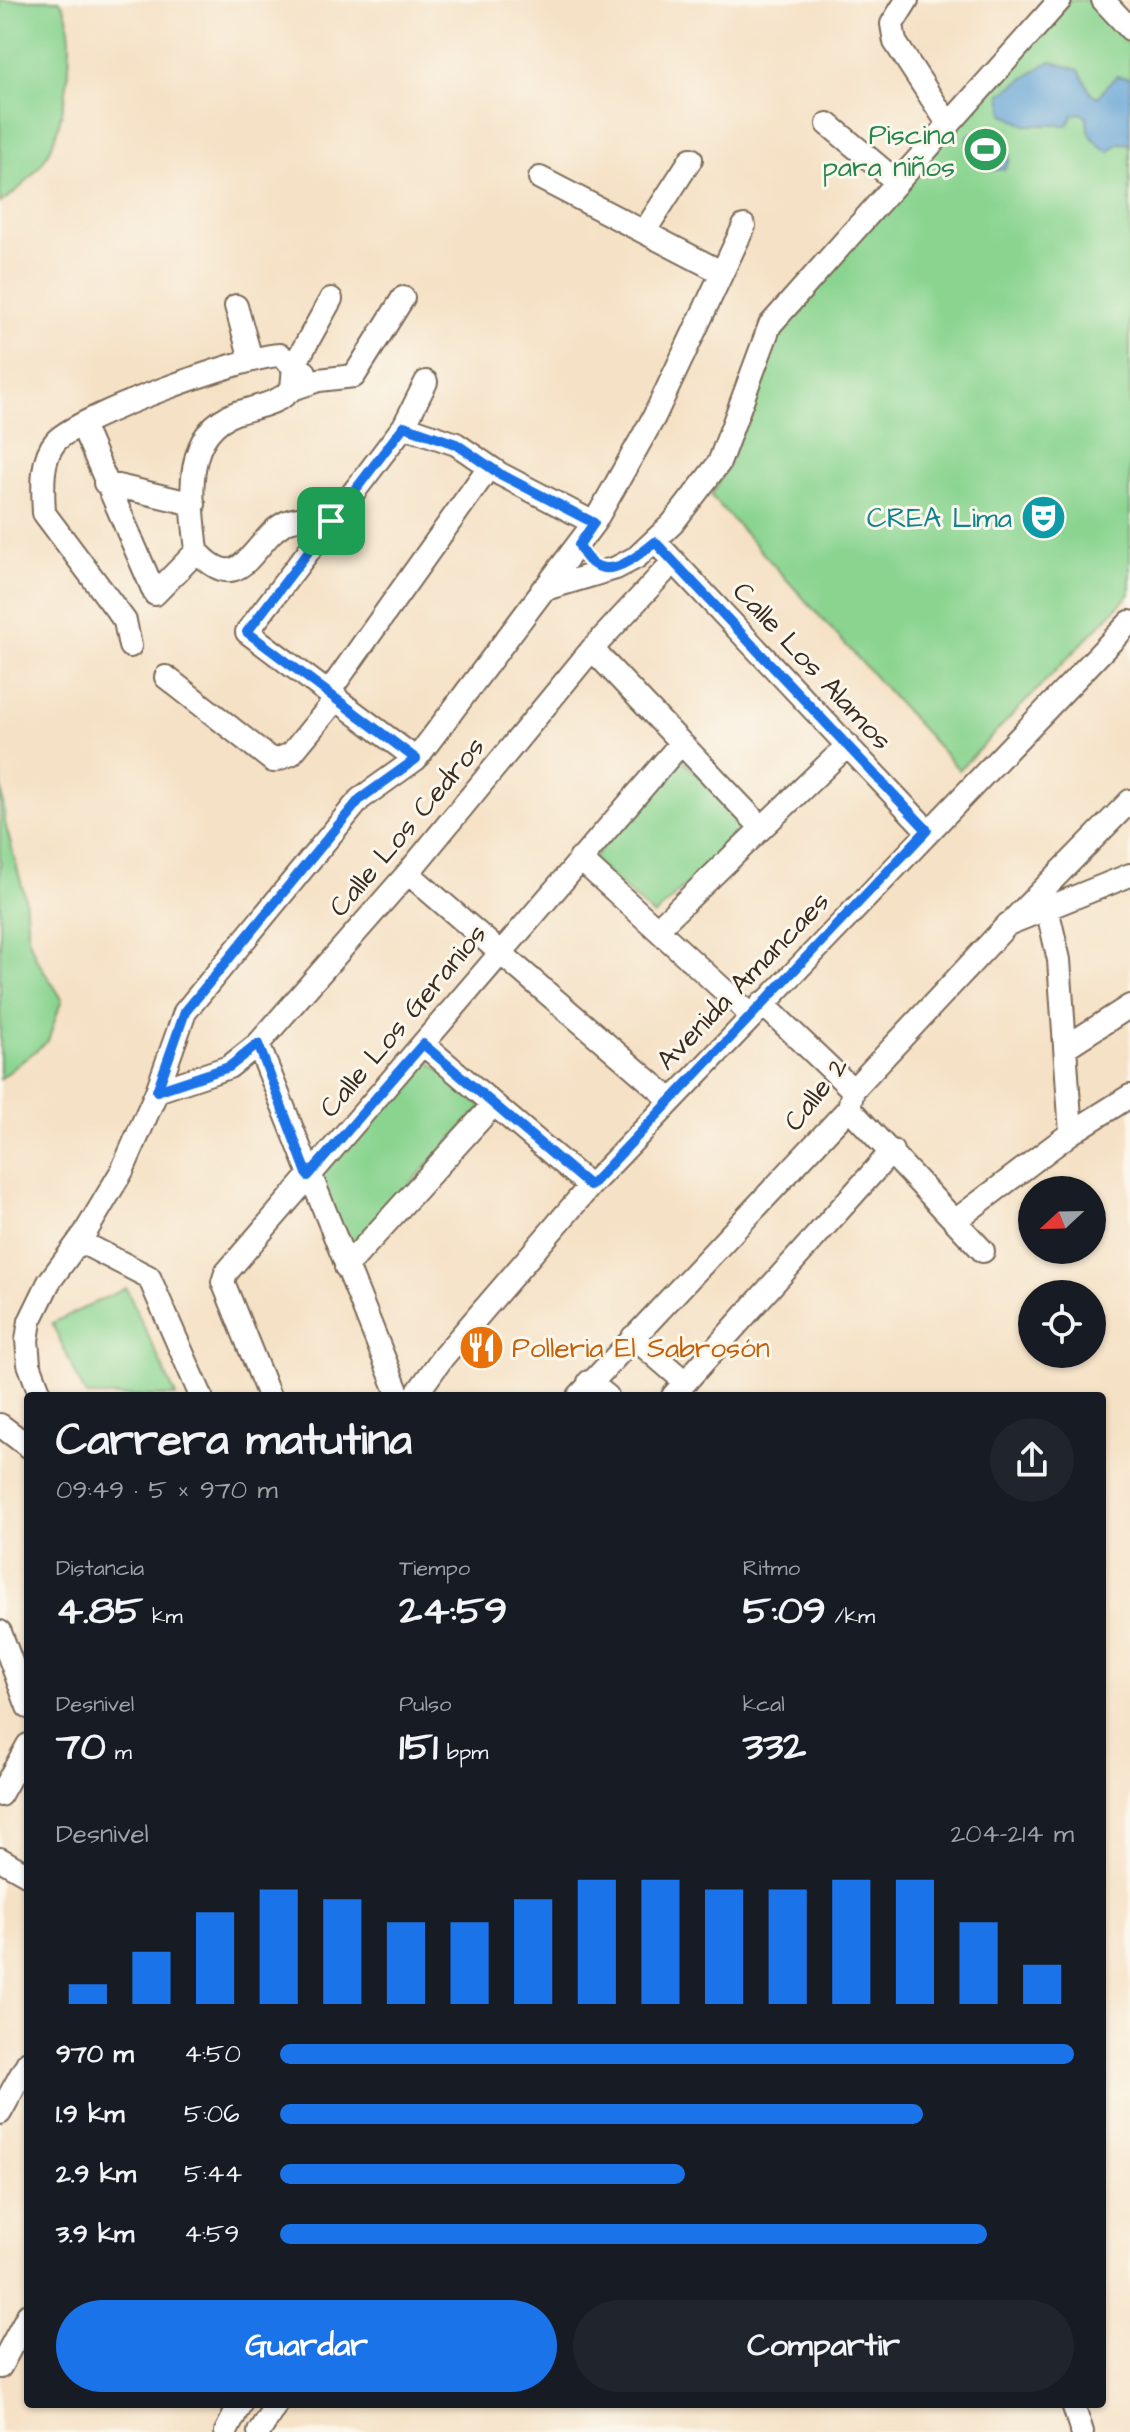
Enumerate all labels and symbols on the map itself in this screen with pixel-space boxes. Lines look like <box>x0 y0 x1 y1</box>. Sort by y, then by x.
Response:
place label: Piscina para niños <box>822 116 955 187</box>
sports icon: Piscina para niños <box>962 126 1010 174</box>
pin <box>297 487 365 555</box>
theatre icon: CREA Lima <box>1019 493 1067 541</box>
place label: CREA Lima <box>867 499 1012 538</box>
street label: Calle Los Alamos <box>723 573 900 759</box>
street label: Calle Los Cedros <box>320 729 494 925</box>
street label: Avenida Amancaes <box>647 883 839 1079</box>
street label: Calle Los Geranios <box>310 916 496 1126</box>
street label: Calle 2 <box>775 1048 858 1140</box>
north arrow <box>1018 1176 1106 1264</box>
restaurant icon: Polleria El Sabrosón <box>457 1323 505 1371</box>
place label: Polleria El Sabrosón <box>512 1329 770 1368</box>

